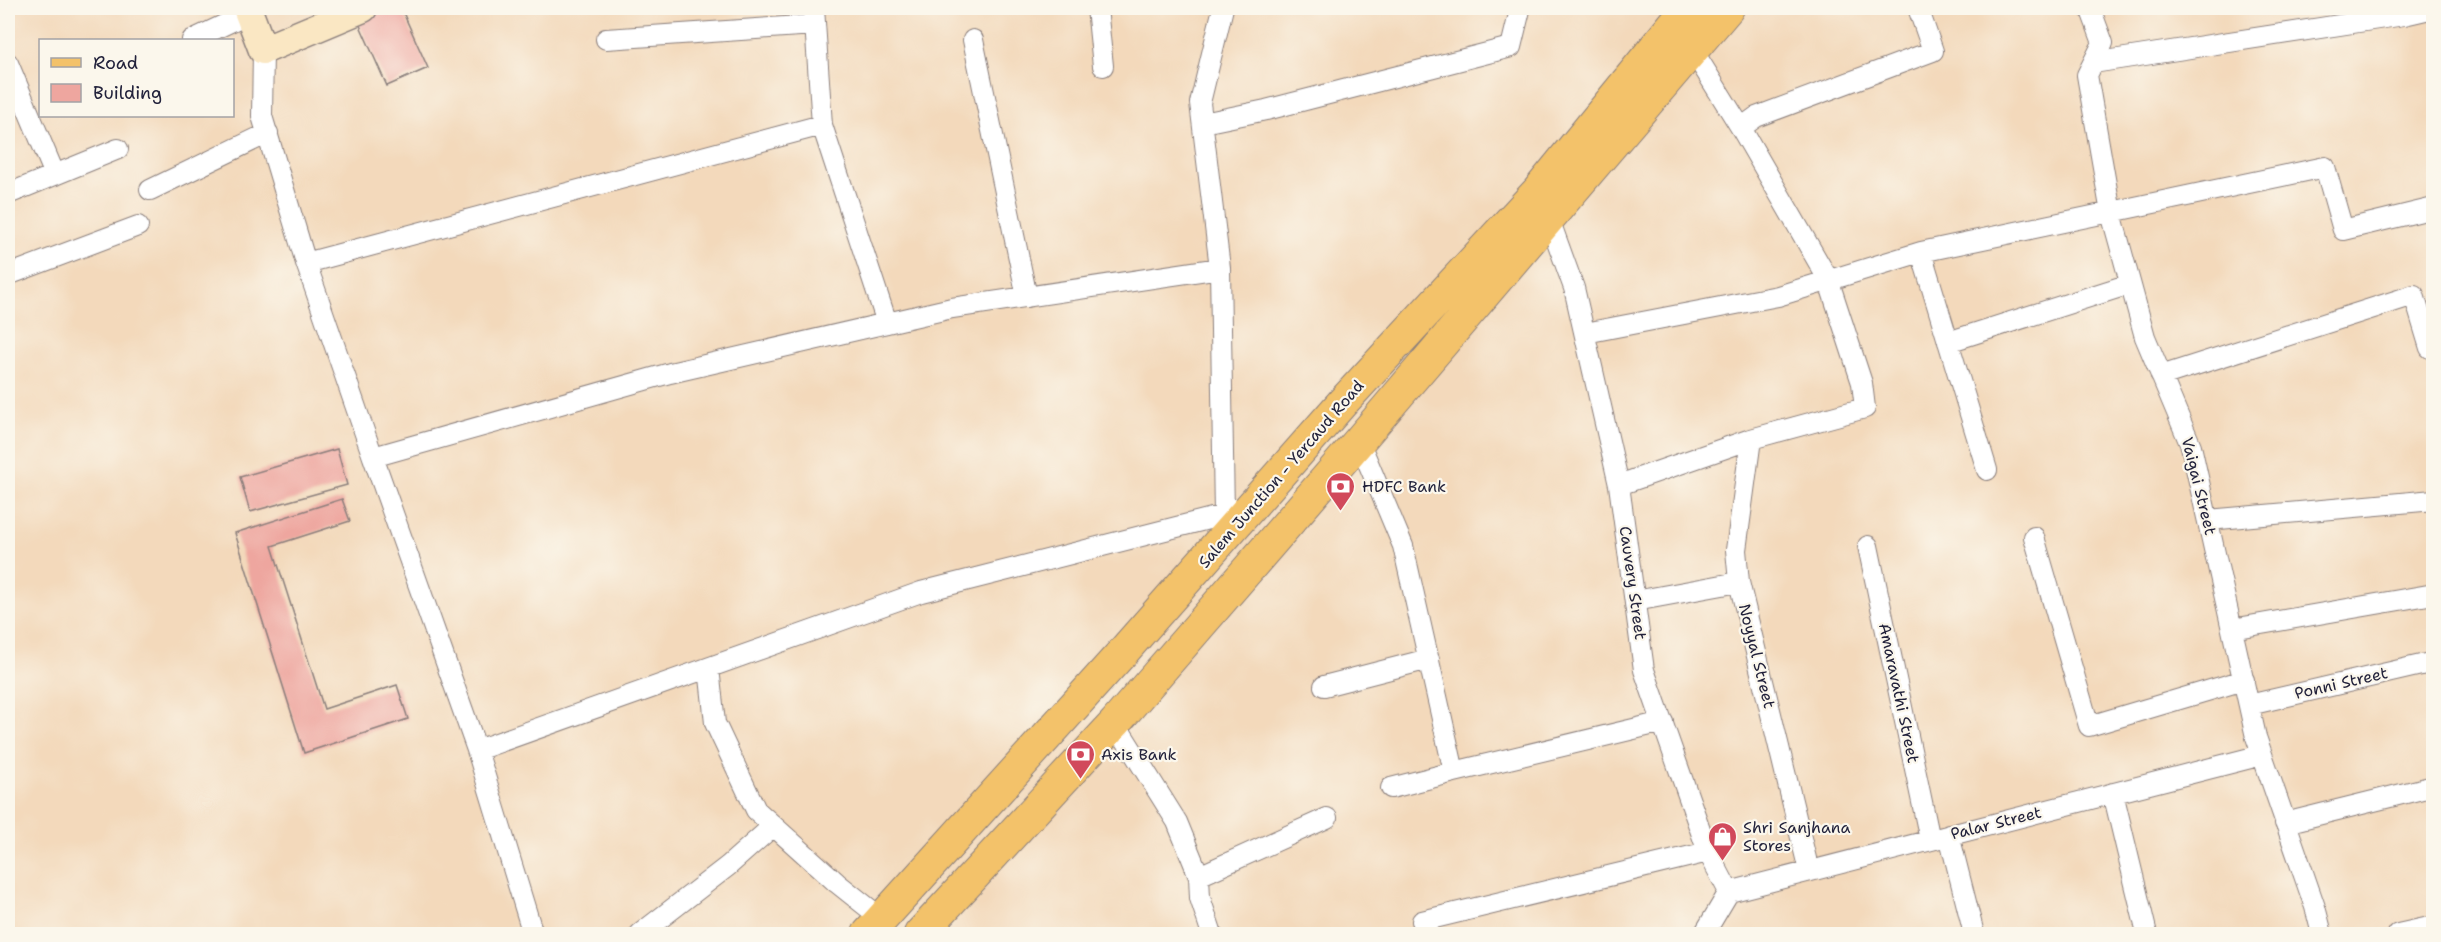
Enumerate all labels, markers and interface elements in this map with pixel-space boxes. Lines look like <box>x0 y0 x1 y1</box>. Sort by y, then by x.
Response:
legend <box>39 39 234 117</box>
text: Road <box>93 51 138 75</box>
text: Building <box>93 81 162 105</box>
street label: Salem Junction - Yercaud Road <box>1194 376 1368 572</box>
street label: Vaigai Street <box>2177 435 2221 537</box>
bank icon: HDFC Bank <box>1325 470 1357 512</box>
place label: HDFC Bank <box>1362 476 1446 497</box>
street label: Cauvery Street <box>1615 525 1651 641</box>
street label: Noyyal Street <box>1734 602 1780 710</box>
street label: Amaravathi Street <box>1874 621 1924 765</box>
street label: Ponni Street <box>2292 662 2390 704</box>
bank icon: Axis Bank <box>1064 738 1096 780</box>
place label: Axis Bank <box>1101 744 1177 765</box>
street label: Palar Street <box>1948 802 2044 844</box>
place label: Shri Sanjhana Stores <box>1743 817 1851 856</box>
shop icon: Shri Sanjhana Stores <box>1706 820 1738 862</box>

